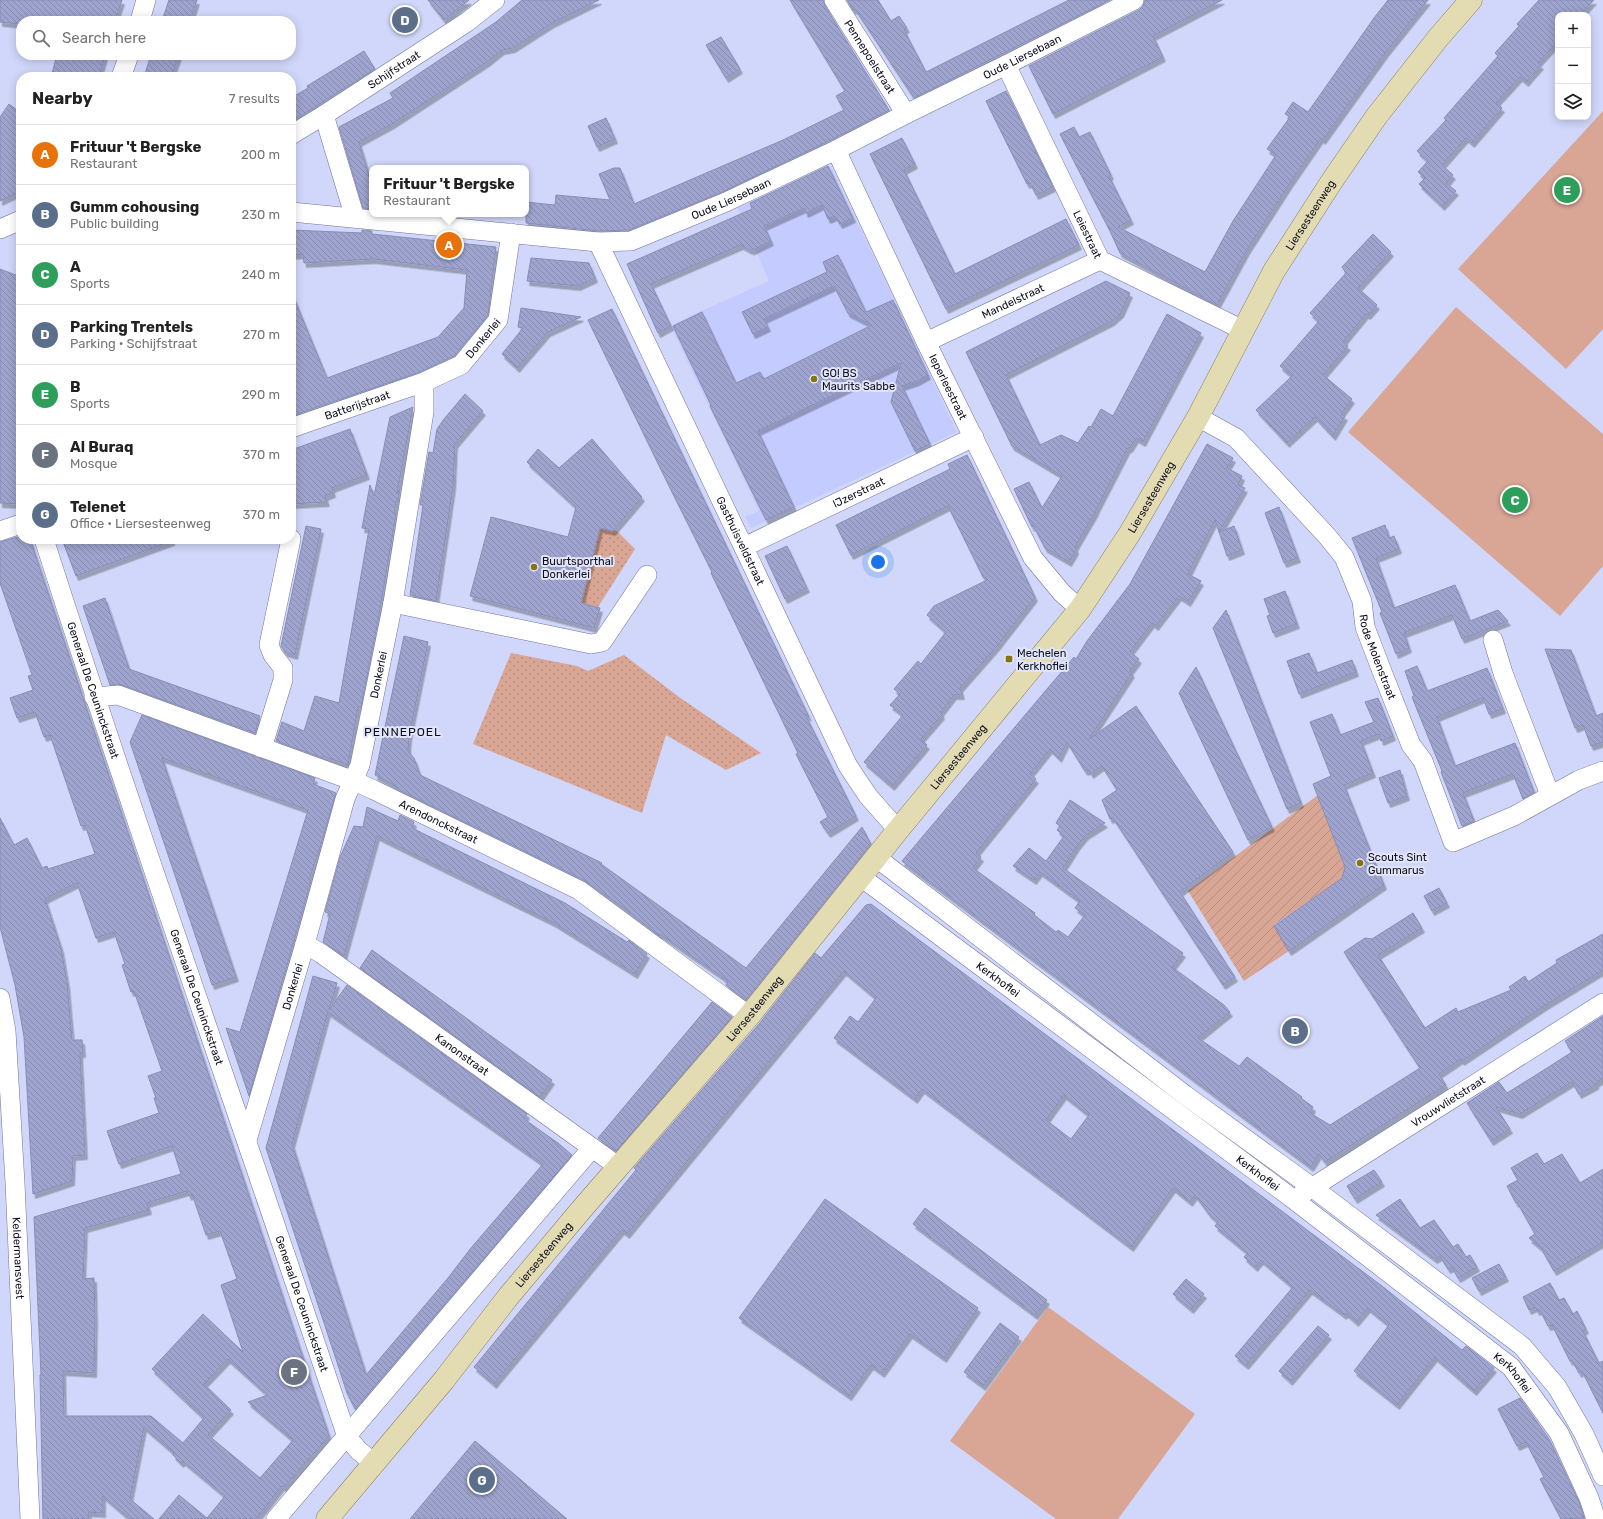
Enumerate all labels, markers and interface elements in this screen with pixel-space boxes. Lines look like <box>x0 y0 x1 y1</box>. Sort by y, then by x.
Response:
pin: D <box>392 5 418 35</box>
map controls <box>1555 12 1591 120</box>
button: + <box>1555 12 1591 48</box>
search box <box>16 16 296 60</box>
street label: Pennepoelstraat <box>842 17 898 97</box>
icon: search <box>30 27 52 49</box>
text: Search here <box>62 29 146 47</box>
street label: Oude Liersebaan <box>981 32 1063 82</box>
street label: Schijfstraat <box>365 47 423 91</box>
button: − <box>1555 48 1591 84</box>
button: layers <box>1555 84 1591 120</box>
text: Nearby <box>32 88 93 108</box>
text: 7 results <box>229 91 280 106</box>
text: Frituur 't Bergske <box>70 138 201 156</box>
text: A <box>40 147 50 162</box>
text: 200 m <box>241 147 280 162</box>
text: Restaurant <box>70 156 137 171</box>
popup <box>369 165 529 217</box>
text: Frituur 't Bergske <box>383 175 515 193</box>
street label: Oude Liersebaan <box>689 175 773 222</box>
pin: E <box>1554 175 1580 205</box>
street label: Liersesteenweg <box>1283 177 1338 253</box>
text: Restaurant <box>383 193 451 208</box>
text: Gumm cohousing <box>70 198 199 216</box>
text: B <box>40 207 50 222</box>
text: 230 m <box>242 207 280 222</box>
street label: Leiestraat <box>1071 208 1105 261</box>
text: Public building <box>70 216 159 231</box>
pin: A <box>436 230 462 260</box>
text: A <box>70 258 81 276</box>
text: C <box>40 267 50 282</box>
text: 240 m <box>241 267 280 282</box>
text: Sports <box>70 276 110 291</box>
street label: Mandelstraat <box>980 281 1047 321</box>
street label: Donkerlei <box>463 316 503 361</box>
text: Parking Trentels <box>70 318 193 336</box>
text: D <box>40 327 50 342</box>
text: 270 m <box>243 327 280 342</box>
text: Parking · Schijfstraat <box>70 336 197 351</box>
street label: Ieperleestraat <box>926 352 970 422</box>
place label: GO! BS Maurits Sabbe <box>822 367 895 393</box>
marker: GO! BS Maurits Sabbe <box>809 374 819 384</box>
text: B <box>70 378 81 396</box>
text: E <box>41 387 49 402</box>
text: 290 m <box>242 387 280 402</box>
street label: Batterijstraat <box>323 388 392 422</box>
text: Sports <box>70 396 110 411</box>
text: Al Buraq <box>70 438 133 456</box>
text: F <box>41 447 49 462</box>
text: 370 m <box>243 447 280 462</box>
text: Mosque <box>70 456 117 471</box>
street label: Liersesteenweg <box>1125 459 1177 535</box>
street label: IJzerstraat <box>830 474 887 510</box>
pin: C <box>1502 485 1528 515</box>
street label: Gasthuisveldstraat <box>714 494 768 588</box>
text: Telenet <box>70 498 126 516</box>
text: G <box>40 507 50 522</box>
text: 370 m <box>243 507 280 522</box>
text: Office · Liersesteenweg <box>70 516 211 531</box>
your location <box>868 552 888 572</box>
place label: Buurtsporthal Donkerlei <box>542 555 613 581</box>
marker: Buurtsporthal Donkerlei <box>529 562 539 572</box>
street label: Rode Molenstraat <box>1357 613 1399 702</box>
street label: Generaal De Ceuninckstraat <box>65 620 122 761</box>
place label: Mechelen Kerkhoflei <box>1017 647 1068 673</box>
street label: Donkerlei <box>367 650 390 700</box>
marker: Mechelen Kerkhoflei <box>1004 654 1014 664</box>
street label: Liersesteenweg <box>928 721 989 792</box>
district label: PENNEPOEL <box>364 725 442 739</box>
street label: Arendonckstraat <box>397 797 481 846</box>
place label: Scouts Sint Gummarus <box>1368 851 1428 877</box>
marker: Scouts Sint Gummarus <box>1355 858 1365 868</box>
street label: Generaal De Ceuninckstraat <box>168 927 227 1067</box>
street label: Kerkhoflei <box>974 959 1022 1000</box>
street label: Donkerlei <box>279 962 305 1011</box>
street label: Liersesteenweg <box>724 973 785 1044</box>
pin: B <box>1282 1016 1308 1046</box>
street label: Kanonstraat <box>433 1031 492 1078</box>
street label: Vrouwvlietstraat <box>1409 1073 1488 1130</box>
street label: Kerkhoflei <box>1234 1152 1282 1193</box>
street label: Keldermansvest <box>10 1217 27 1300</box>
street label: Liersesteenweg <box>513 1219 575 1290</box>
street label: Generaal De Ceuninckstraat <box>273 1234 331 1374</box>
street label: Kerkhoflei <box>1491 1349 1534 1395</box>
pin: F <box>281 1357 307 1387</box>
pin: G <box>469 1465 495 1495</box>

